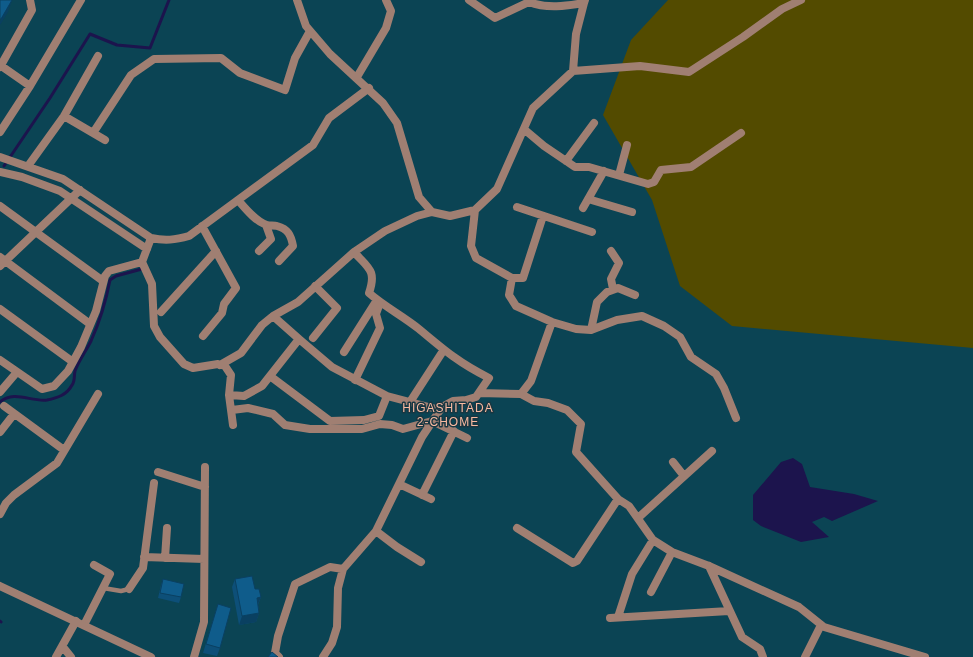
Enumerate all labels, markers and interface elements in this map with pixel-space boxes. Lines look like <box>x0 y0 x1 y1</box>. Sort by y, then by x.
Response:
district label: HIGASHITADA 2-CHOME <box>402 401 494 429</box>

